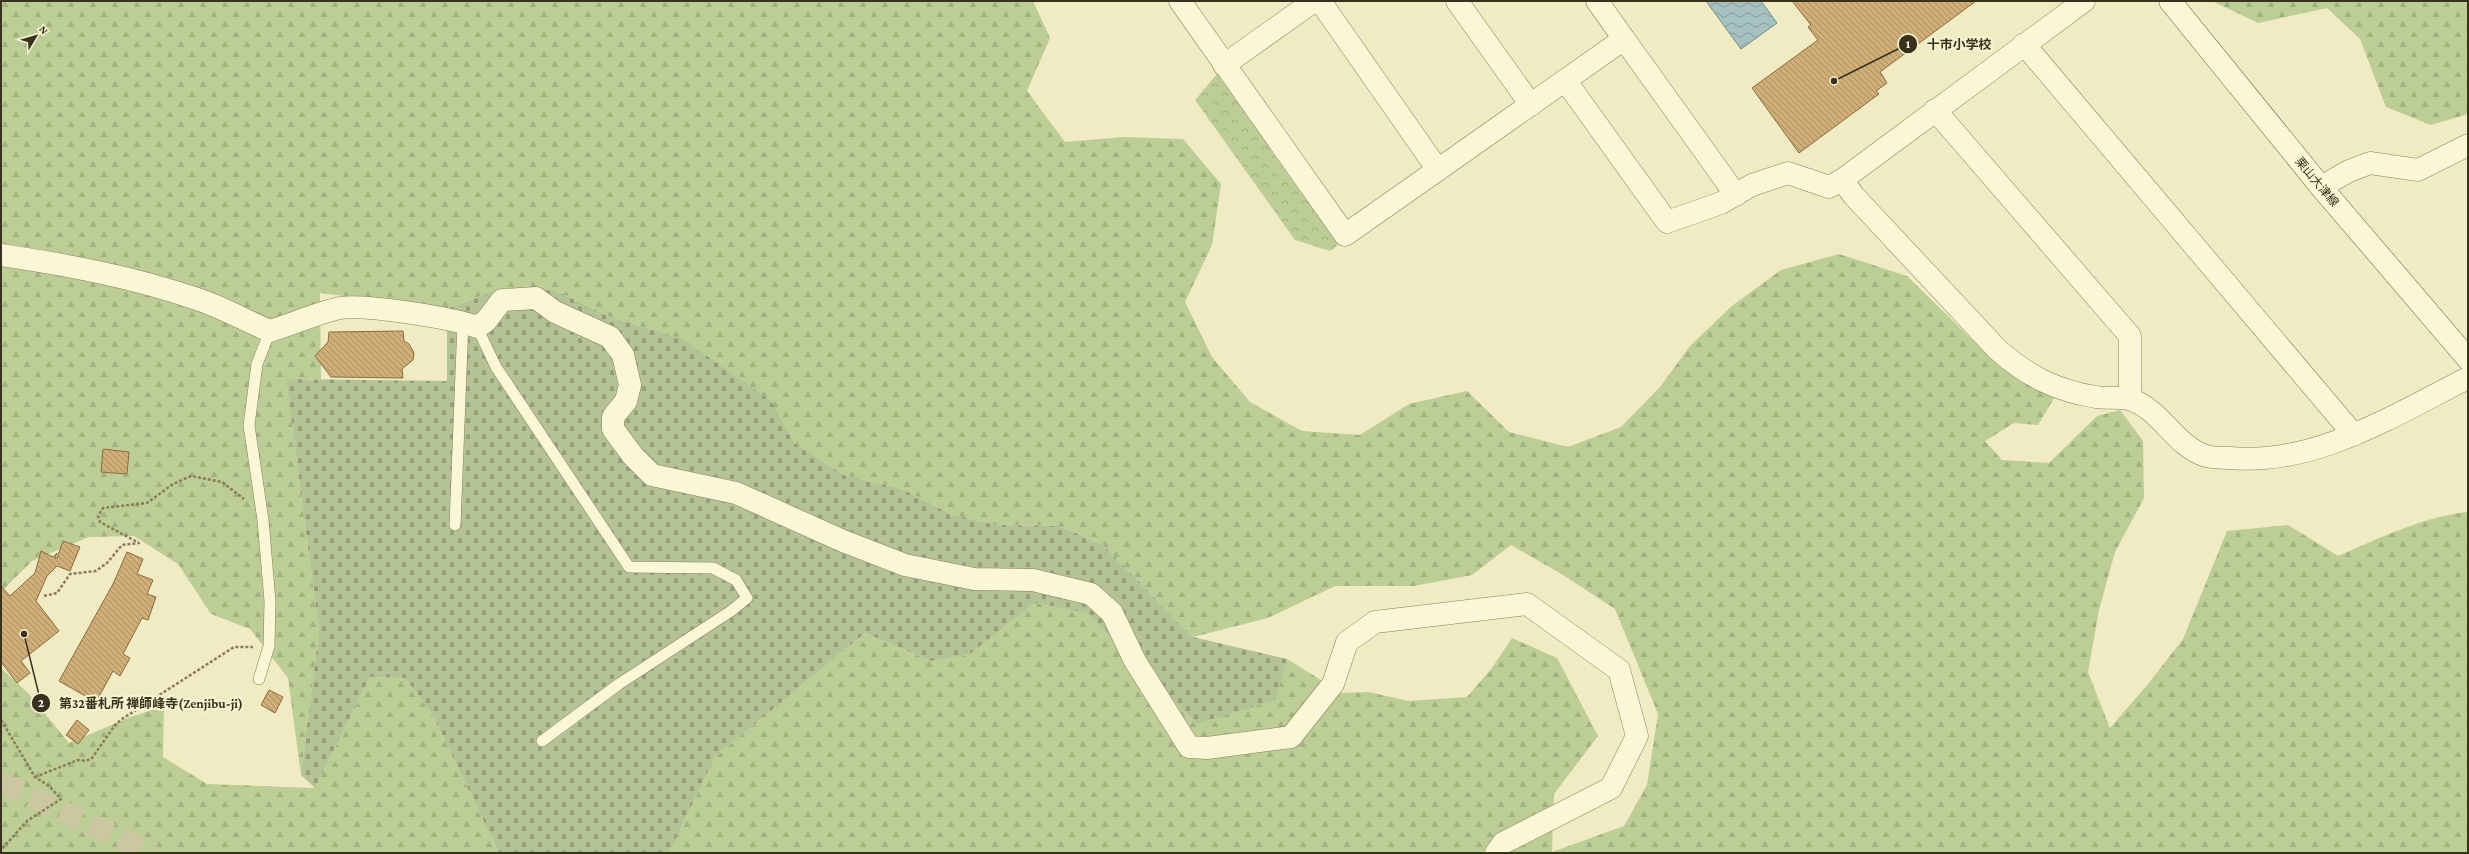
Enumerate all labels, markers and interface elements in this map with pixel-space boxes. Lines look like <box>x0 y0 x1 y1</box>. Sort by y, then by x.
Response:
north arrow <box>16 16 56 56</box>
text: N <box>37 23 51 37</box>
callout: 十市小学校 <box>1898 32 1999 57</box>
text: 1 <box>1906 37 1911 51</box>
text: 十市小学校 <box>1926 37 1992 52</box>
street label: 栗山大津線 <box>2292 155 2342 209</box>
callout: 第32番札所 禅師峰寺(Zenjibu-ji) <box>31 691 251 716</box>
text: 2 <box>38 696 44 710</box>
text: 第32番札所 禅師峰寺(Zenjibu-ji) <box>59 696 243 712</box>

